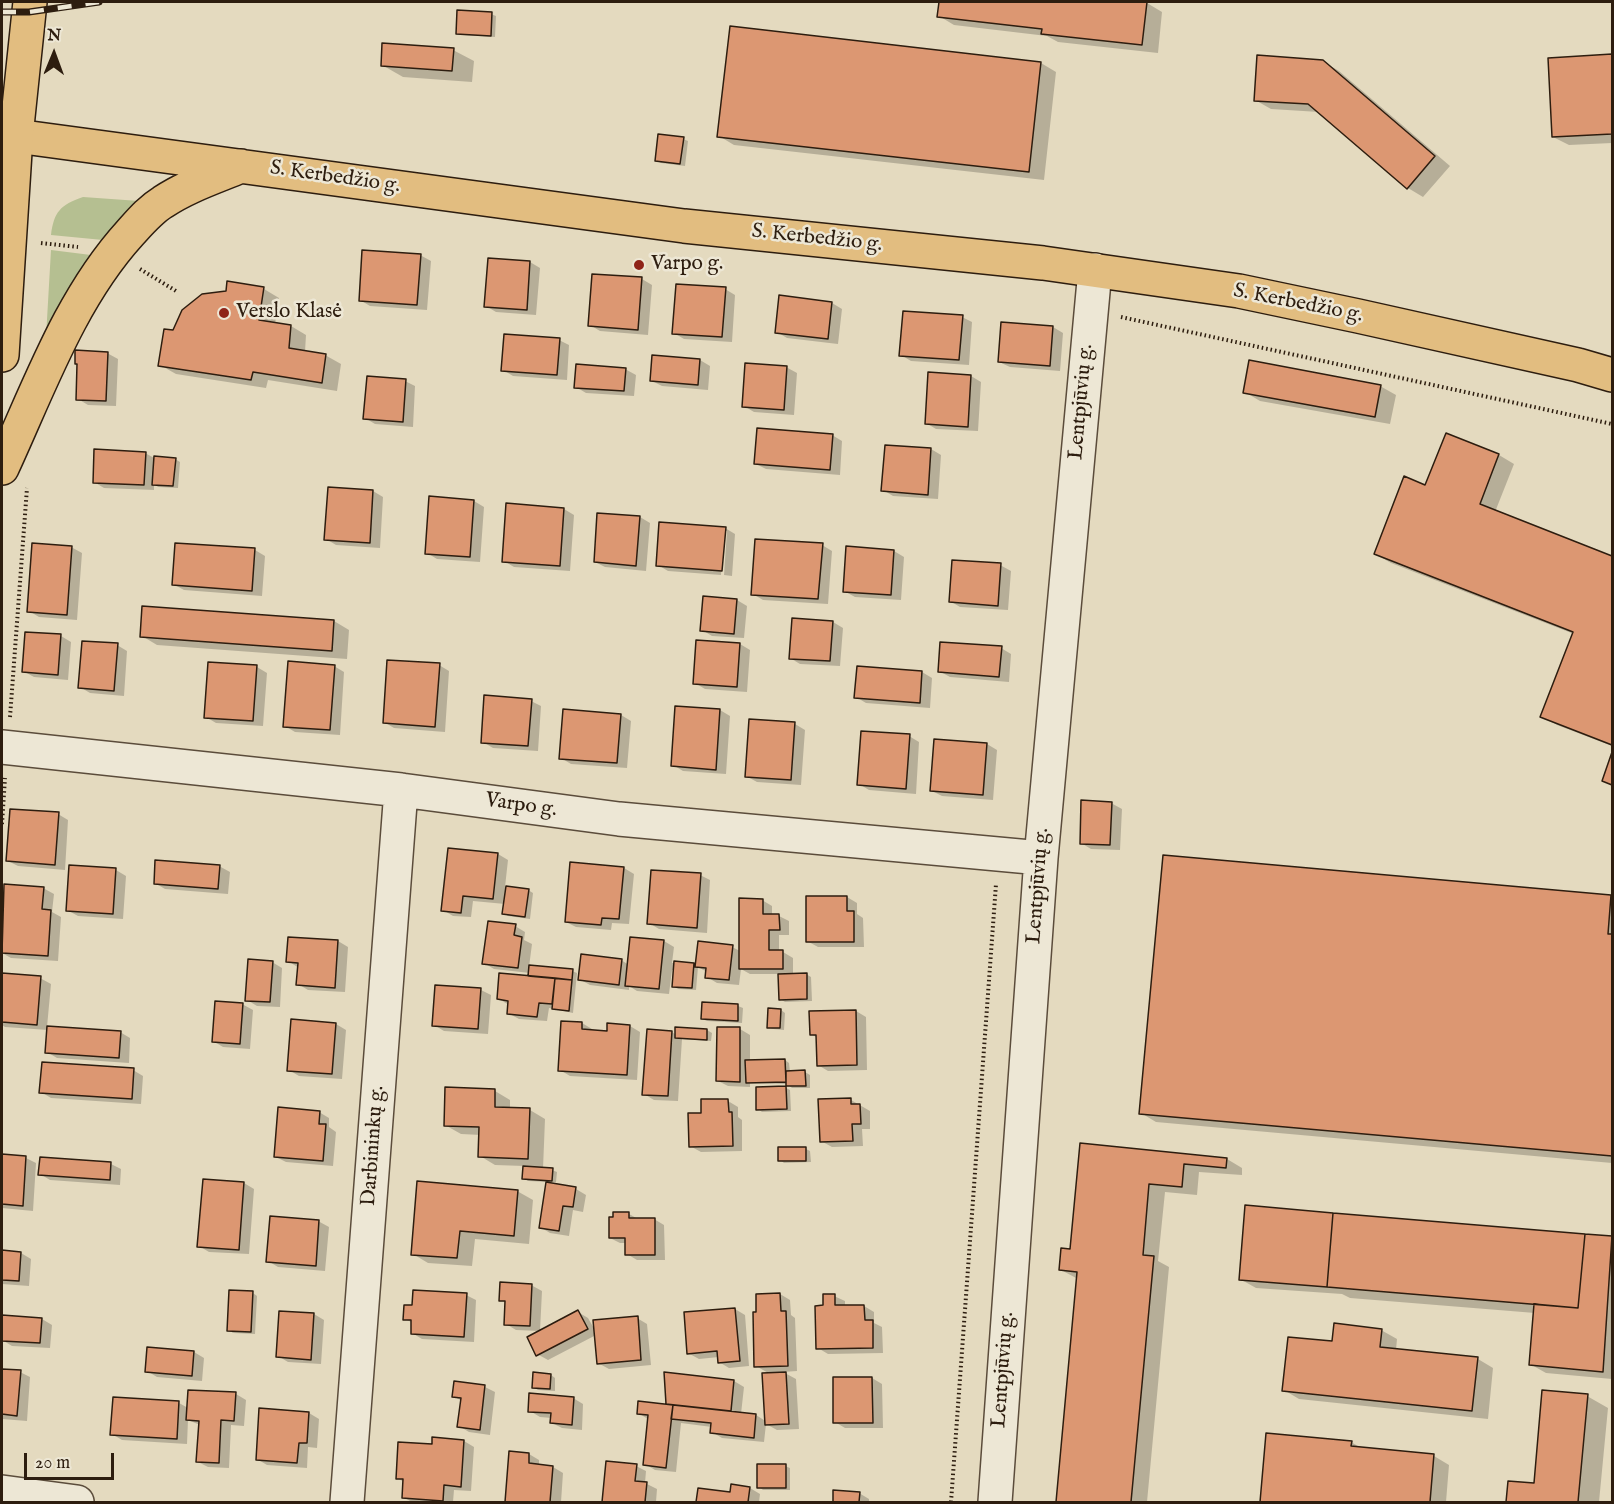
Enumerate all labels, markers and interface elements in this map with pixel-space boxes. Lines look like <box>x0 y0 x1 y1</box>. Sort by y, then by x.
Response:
north arrow <box>24 24 84 84</box>
text: N <box>47 26 61 46</box>
street label: S. Kerbedžio g. <box>268 156 402 200</box>
street label: S. Kerbedžio g. <box>750 220 884 258</box>
place label: Varpo g. <box>651 252 723 278</box>
marker: Varpo g. <box>632 258 646 272</box>
street label: S. Kerbedžio g. <box>1231 279 1365 329</box>
place label: Verslo Klasė <box>236 300 342 326</box>
marker: Verslo Klasė <box>217 306 231 320</box>
street label: Lentpjūvių g. <box>1064 343 1100 461</box>
street label: Varpo g. <box>483 788 559 824</box>
street label: Lentpjūvių g. <box>1022 827 1056 945</box>
street label: Darbininkų g. <box>357 1085 391 1207</box>
street label: Lentpjūvių g. <box>987 1311 1021 1429</box>
scale bar <box>27 1441 117 1479</box>
text: 20 m <box>35 1452 70 1475</box>

